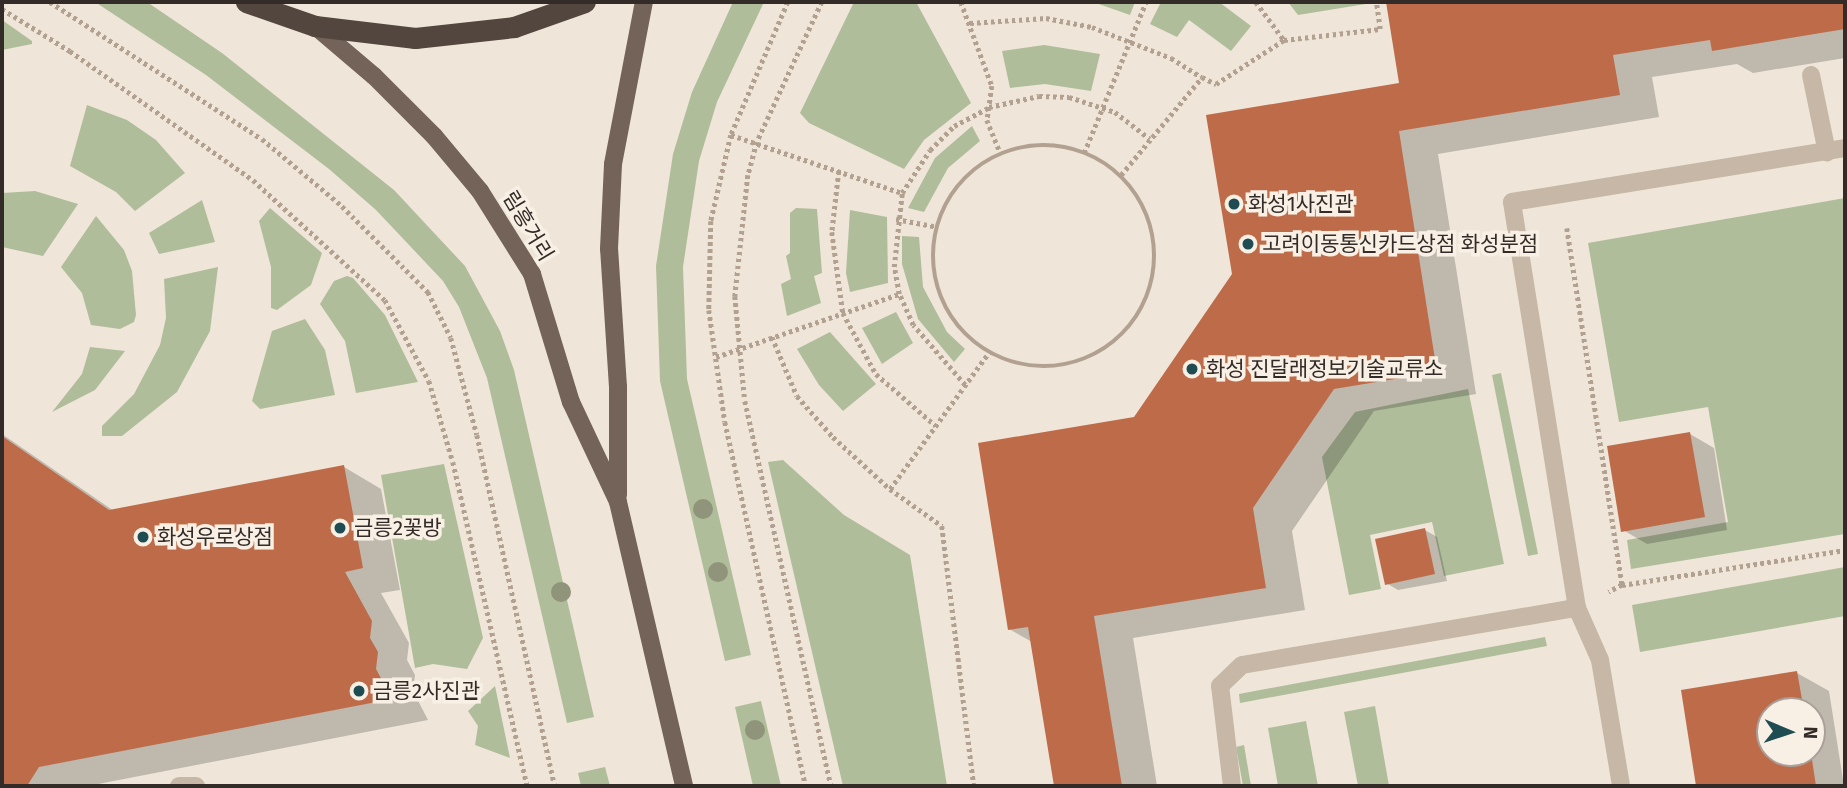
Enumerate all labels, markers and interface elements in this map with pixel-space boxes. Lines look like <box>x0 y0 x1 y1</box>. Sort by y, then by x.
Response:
street label: 림흥거리 <box>497 186 559 266</box>
place label: 화성1사진관 <box>1248 191 1354 217</box>
marker: 화성1사진관 <box>1226 196 1242 212</box>
place label: 고려이동통신카드상점 화성분점 <box>1262 231 1538 257</box>
marker: 고려이동통신카드상점 화성분점 <box>1240 236 1256 252</box>
place label: 화성 진달래정보기술교류소 <box>1206 356 1443 382</box>
marker: 화성 진달래정보기술교류소 <box>1184 361 1200 377</box>
place label: 금릉2꽃방 <box>354 515 442 541</box>
marker: 금릉2꽃방 <box>332 520 348 536</box>
place label: 화성우로상점 <box>157 524 273 550</box>
marker: 화성우로상점 <box>135 529 151 545</box>
place label: 금릉2사진관 <box>373 678 480 704</box>
marker: 금릉2사진관 <box>351 683 367 699</box>
north arrow <box>1756 697 1826 767</box>
text: N <box>1799 726 1822 739</box>

